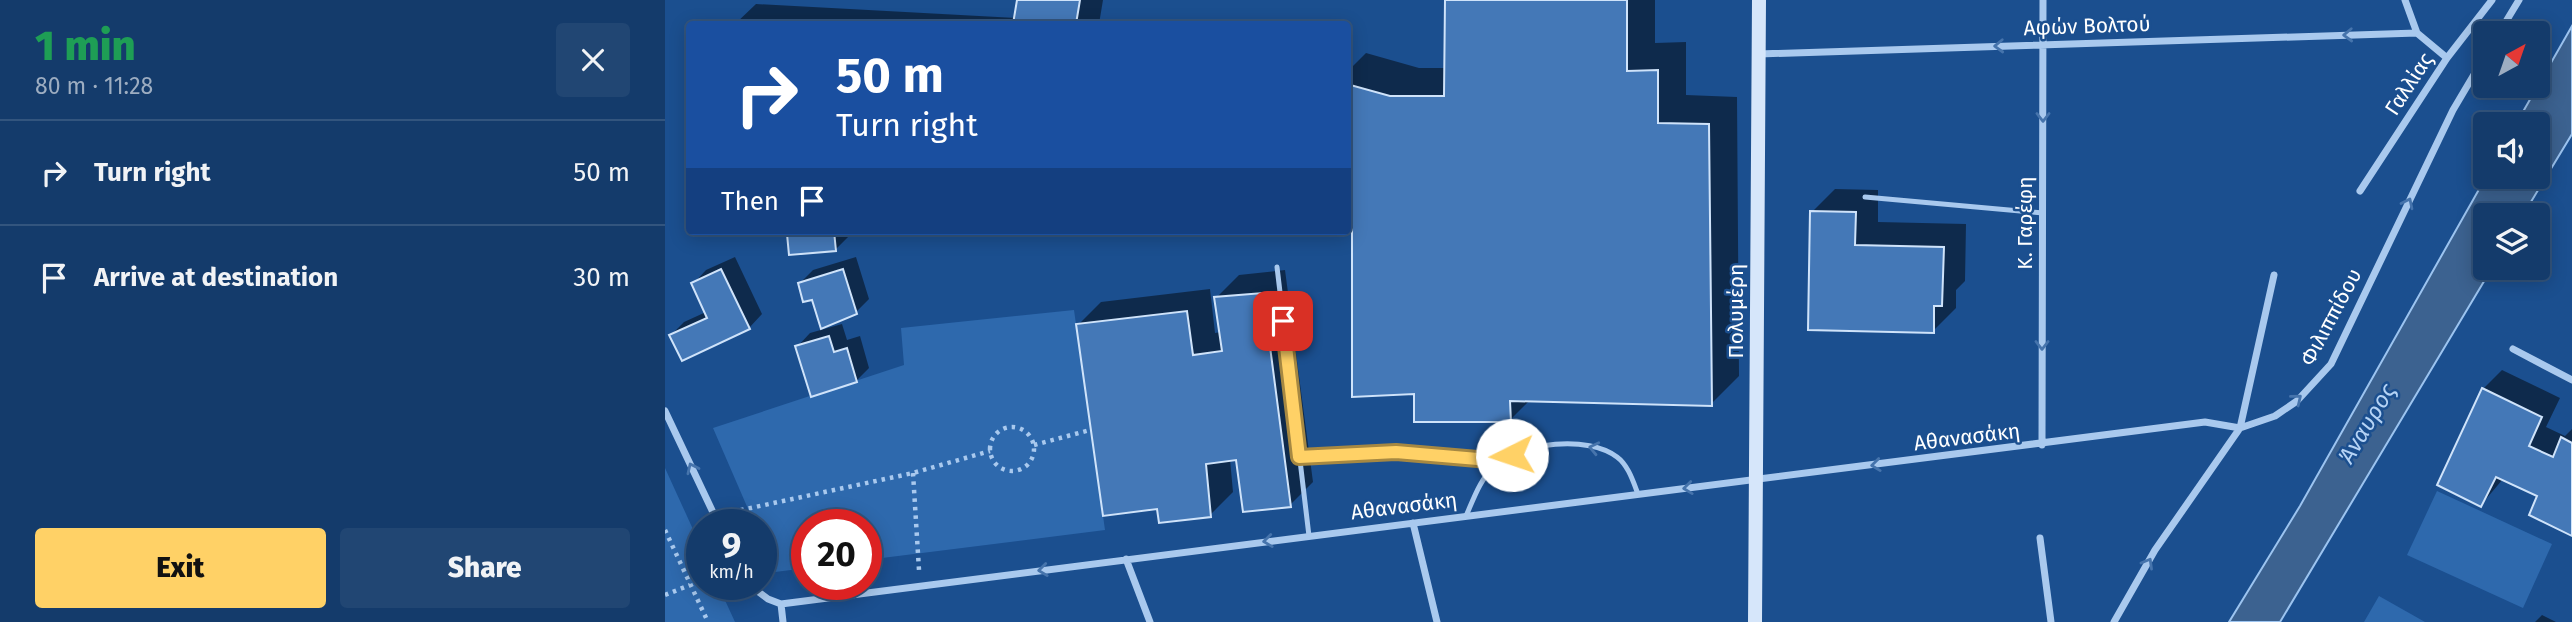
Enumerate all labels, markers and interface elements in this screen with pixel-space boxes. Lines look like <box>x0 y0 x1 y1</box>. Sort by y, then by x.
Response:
street label: Αφών Βολτού <box>2023 11 2151 41</box>
text: 1 min <box>35 21 136 71</box>
north arrow <box>2473 21 2550 98</box>
map controls <box>2473 21 2550 280</box>
button: close <box>556 23 630 97</box>
one-way arrow <box>2343 28 2354 43</box>
one-way arrow <box>1993 39 2004 54</box>
text: 50 m <box>836 46 944 105</box>
street label: Γαλλίας <box>2379 48 2439 120</box>
icon: right <box>721 49 812 140</box>
text: 80 m · 11:28 <box>35 72 153 100</box>
text: Turn right <box>836 106 978 144</box>
one-way arrow <box>2035 112 2051 123</box>
button: sound <box>2473 112 2550 189</box>
icon: right <box>35 154 73 192</box>
text: Turn right <box>94 157 211 188</box>
text: 50 m <box>573 157 630 188</box>
street label: Κ. Γαρέφη <box>2012 176 2038 270</box>
icon: arrive <box>793 182 831 220</box>
text: Then <box>721 186 779 217</box>
one-way arrow <box>2399 198 2413 210</box>
button: layers <box>2473 203 2550 280</box>
icon: arrive <box>35 259 73 297</box>
text: Arrive at destination <box>94 262 338 293</box>
text: 30 m <box>573 262 630 293</box>
street label: Πολυμέρη <box>1723 263 1749 359</box>
street label: Φιλιππίδου <box>2295 264 2367 370</box>
pin <box>1253 291 1313 351</box>
icon: arrive <box>1264 302 1302 340</box>
one-way arrow <box>2034 340 2050 350</box>
water label: Άναυρος <box>2332 378 2402 469</box>
one-way arrow <box>2289 395 2301 408</box>
position arrow <box>1475 418 1549 492</box>
street label: Αθανασάκη <box>1912 418 2022 456</box>
one-way arrow <box>1588 442 1600 457</box>
one-way arrow <box>1871 458 1882 473</box>
one-way arrow <box>686 463 700 475</box>
one-way arrow <box>1683 480 1694 495</box>
street label: Αθανασάκη <box>1349 487 1459 525</box>
speed limit sign: 20 <box>791 509 882 600</box>
text: 9 <box>722 524 741 566</box>
button: Exit <box>35 528 326 608</box>
button: Share <box>340 528 630 608</box>
one-way arrow <box>1262 534 1274 549</box>
one-way arrow <box>2140 557 2153 570</box>
text: km/h <box>709 561 754 583</box>
one-way arrow <box>1037 563 1048 578</box>

